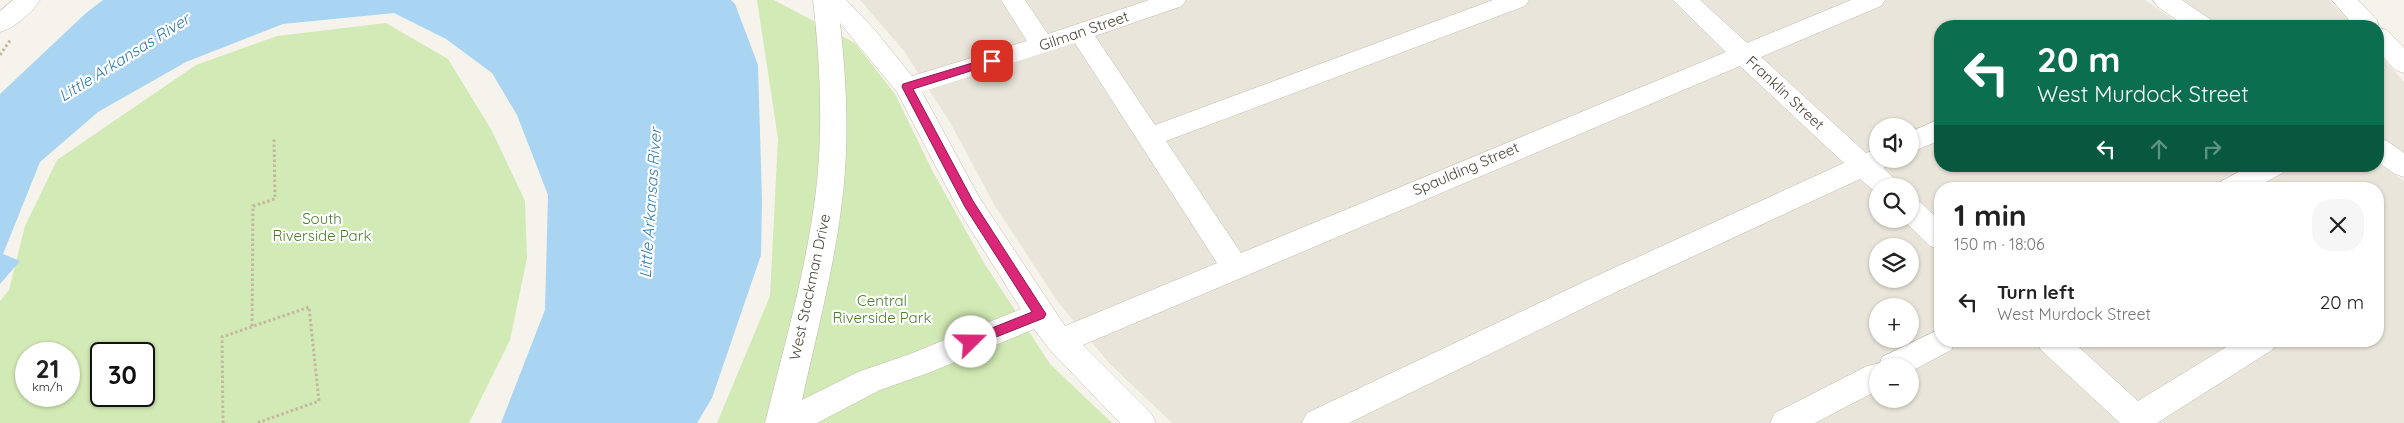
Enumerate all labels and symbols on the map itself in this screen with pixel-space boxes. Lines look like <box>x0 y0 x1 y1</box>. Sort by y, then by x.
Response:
street label: Gilman Street <box>1036 6 1131 55</box>
water label: Little Arkansas River <box>55 8 195 105</box>
pin <box>971 40 1013 82</box>
street label: Franklin Street <box>1742 52 1828 134</box>
water label: Little Arkansas River <box>635 125 665 279</box>
street label: Spaulding Street <box>1410 138 1522 200</box>
park label: South Riverside Park <box>272 209 372 245</box>
street label: West Stackman Drive <box>785 212 834 362</box>
park label: Central Riverside Park <box>832 291 932 327</box>
position arrow <box>944 315 996 367</box>
speed limit sign: 30 <box>90 342 155 407</box>

